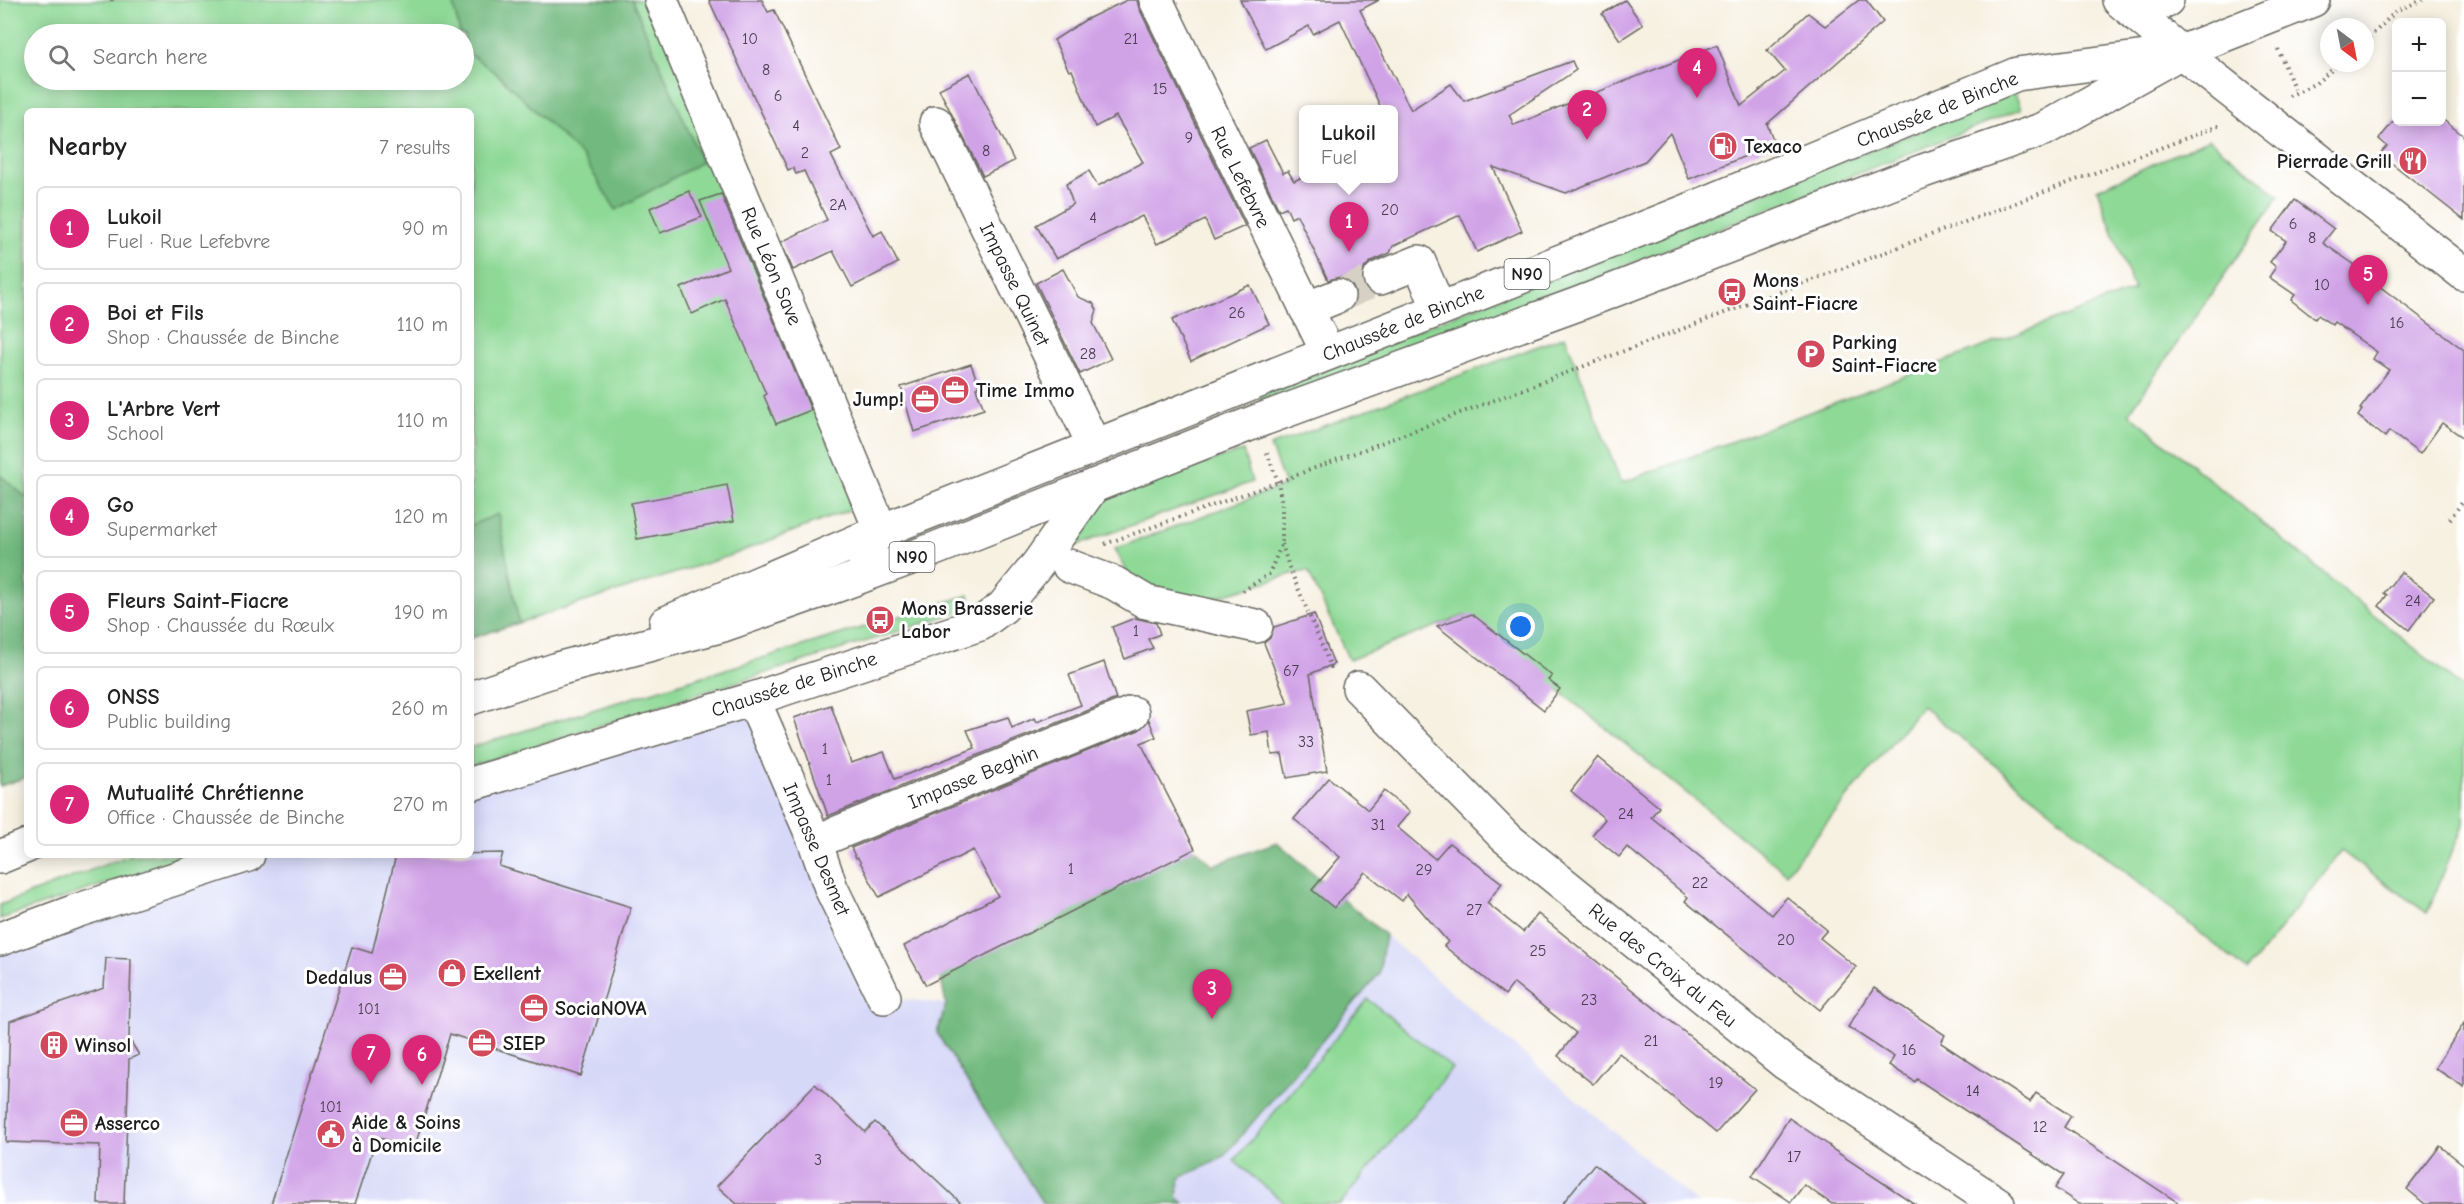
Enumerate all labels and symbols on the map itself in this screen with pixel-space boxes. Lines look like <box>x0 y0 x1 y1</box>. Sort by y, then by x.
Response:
north arrow <box>2320 18 2374 72</box>
house number: 10 <box>742 30 758 48</box>
house number: 21 <box>1124 30 1138 48</box>
pin: 4 <box>1678 48 1716 98</box>
house number: 8 <box>762 61 770 79</box>
street label: Chaussée de Binche <box>1853 66 2021 152</box>
house number: 15 <box>1152 80 1168 98</box>
house number: 6 <box>774 87 782 105</box>
pin: 2 <box>1568 90 1606 140</box>
house number: 4 <box>792 117 800 135</box>
street label: Rue Lefebvre <box>1206 123 1275 232</box>
house number: 9 <box>1185 129 1193 147</box>
fuel station icon: Texaco <box>1707 130 1739 162</box>
place label: Texaco <box>1744 135 1802 158</box>
house number: 8 <box>982 142 990 160</box>
house number: 2 <box>801 144 809 162</box>
restaurant icon: Pierrade Grill <box>2397 145 2429 177</box>
place label: Pierrade Grill <box>2277 150 2392 173</box>
house number: 2A <box>829 196 847 214</box>
house number: 20 <box>1381 201 1399 219</box>
pin: 1 <box>1330 202 1368 252</box>
street label: Rue Léon Save <box>736 204 807 329</box>
house number: 4 <box>1089 209 1097 227</box>
house number: 6 <box>2289 215 2297 233</box>
street label: Impasse Quinet <box>975 219 1055 351</box>
house number: 8 <box>2308 229 2316 247</box>
pin: 5 <box>2348 256 2388 305</box>
road number: N90 <box>1504 259 1550 289</box>
place label: Mons Saint-Fiacre <box>1753 269 1858 315</box>
bus stop icon: Mons Saint-Fiacre <box>1716 276 1748 308</box>
house number: 10 <box>2314 276 2330 294</box>
street label: Chaussée de Binche <box>1319 280 1487 366</box>
house number: 26 <box>1228 304 1246 322</box>
house number: 16 <box>2389 314 2405 332</box>
place label: Parking Saint-Fiacre <box>1832 331 1937 377</box>
parking icon: Parking Saint-Fiacre <box>1795 338 1827 370</box>
house number: 28 <box>1080 345 1096 363</box>
office icon: Time Immo <box>939 374 971 406</box>
place label: Time Immo <box>976 379 1074 402</box>
office icon: Jump! <box>909 383 941 415</box>
place label: Jump! <box>853 388 904 411</box>
road number: N90 <box>890 542 934 572</box>
house number: 24 <box>2405 592 2421 610</box>
place label: Mons Brasserie Labor <box>901 597 1034 643</box>
bus stop icon: Mons Brasserie Labor <box>864 604 896 636</box>
your location <box>1506 612 1535 641</box>
house number: 1 <box>1133 622 1139 640</box>
street label: Chaussée de Binche <box>709 647 880 722</box>
house number: 67 <box>1283 662 1300 680</box>
house number: 33 <box>1298 733 1314 751</box>
house number: 1 <box>822 740 828 758</box>
street label: Impasse Beghin <box>905 741 1041 814</box>
house number: 1 <box>826 771 832 789</box>
street label: Impasse Desmet <box>778 779 855 920</box>
house number: 24 <box>1618 805 1634 823</box>
house number: 31 <box>1371 816 1385 834</box>
house number: 1 <box>1068 860 1074 878</box>
house number: 29 <box>1416 861 1432 879</box>
house number: 22 <box>1692 874 1708 892</box>
street label: Rue des Croix du Feu <box>1584 899 1741 1032</box>
house number: 27 <box>1466 901 1482 919</box>
house number: 20 <box>1777 931 1795 949</box>
house number: 25 <box>1529 942 1547 960</box>
shop icon: Exellent <box>436 957 468 989</box>
office icon: Dedalus <box>377 961 409 993</box>
place label: Exellent <box>473 962 541 985</box>
place label: Dedalus <box>306 966 372 989</box>
pin: 3 <box>1192 970 1232 1019</box>
house number: 23 <box>1581 991 1597 1009</box>
office icon: SociaNOVA <box>518 992 550 1024</box>
place label: SociaNOVA <box>555 997 646 1020</box>
house number: 101 <box>358 1000 380 1018</box>
office icon: SIEP <box>466 1027 498 1059</box>
building icon: Winsol <box>38 1029 70 1061</box>
place label: SIEP <box>503 1032 545 1055</box>
house number: 21 <box>1644 1032 1658 1050</box>
place label: Winsol <box>75 1034 131 1057</box>
pin: 7 <box>352 1034 391 1084</box>
pin: 6 <box>402 1036 442 1085</box>
house number: 16 <box>1901 1041 1917 1059</box>
house number: 19 <box>1709 1074 1723 1092</box>
house number: 14 <box>1966 1082 1980 1100</box>
house number: 101 <box>320 1098 342 1116</box>
office icon: Asserco <box>58 1107 90 1139</box>
place label: Aide & Soins à Domicile <box>352 1111 460 1157</box>
place label: Asserco <box>95 1112 160 1135</box>
public building icon: Aide & Soins à Domicile <box>315 1118 347 1150</box>
house number: 12 <box>2033 1118 2047 1136</box>
house number: 17 <box>1787 1148 1801 1166</box>
house number: 3 <box>814 1151 822 1169</box>

